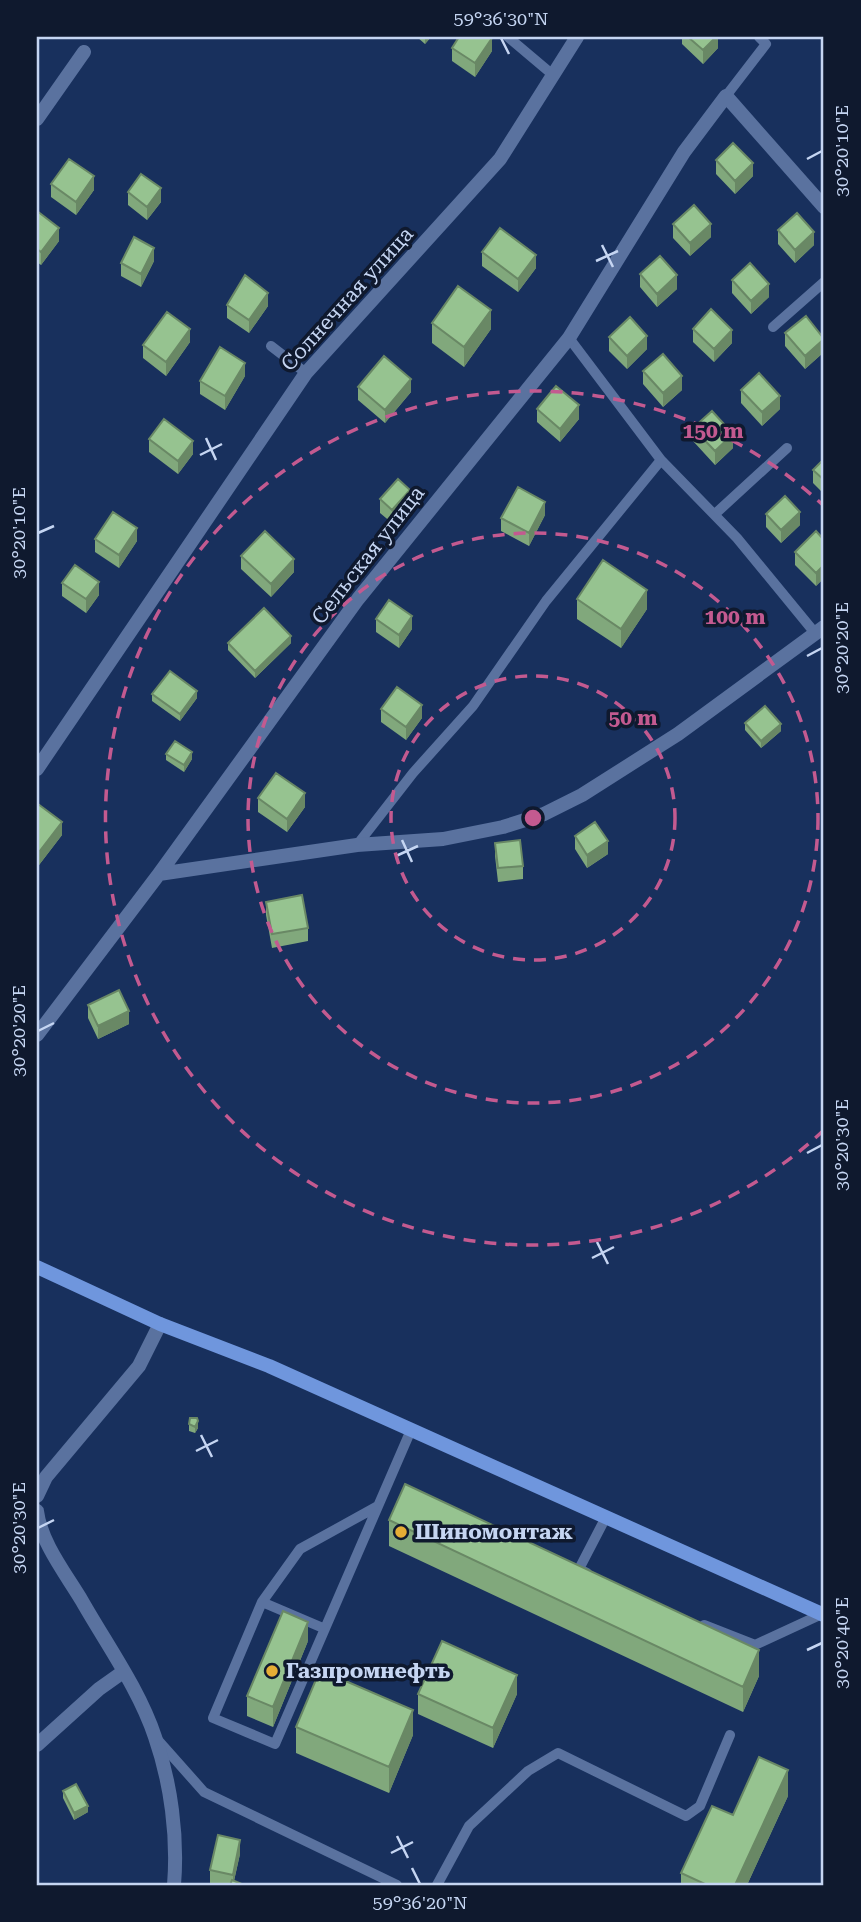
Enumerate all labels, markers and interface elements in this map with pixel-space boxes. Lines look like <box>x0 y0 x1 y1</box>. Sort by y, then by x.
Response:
text: 59°36'30"N <box>454 8 548 29</box>
text: 30°20'10"E <box>831 105 852 197</box>
street label: Солнечная улица <box>276 222 418 376</box>
text: 150 m <box>683 419 743 443</box>
street label: Сельская улица <box>307 481 430 629</box>
text: 30°20'10"E <box>8 487 29 579</box>
text: 30°20'20"E <box>831 602 852 694</box>
text: 100 m <box>705 605 765 629</box>
text: 50 m <box>608 706 658 730</box>
centre of rings <box>521 806 545 830</box>
text: 30°20'20"E <box>8 985 29 1077</box>
text: 30°20'30"E <box>831 1099 852 1191</box>
text: 30°20'30"E <box>8 1482 29 1574</box>
place label: Шиномонтаж <box>415 1520 573 1544</box>
marker: Шиномонтаж <box>393 1524 409 1540</box>
text: 30°20'40"E <box>831 1597 852 1689</box>
place label: Газпромнефть <box>286 1659 451 1683</box>
marker: Газпромнефть <box>264 1663 280 1679</box>
text: 59°36'20"N <box>373 1892 467 1913</box>

